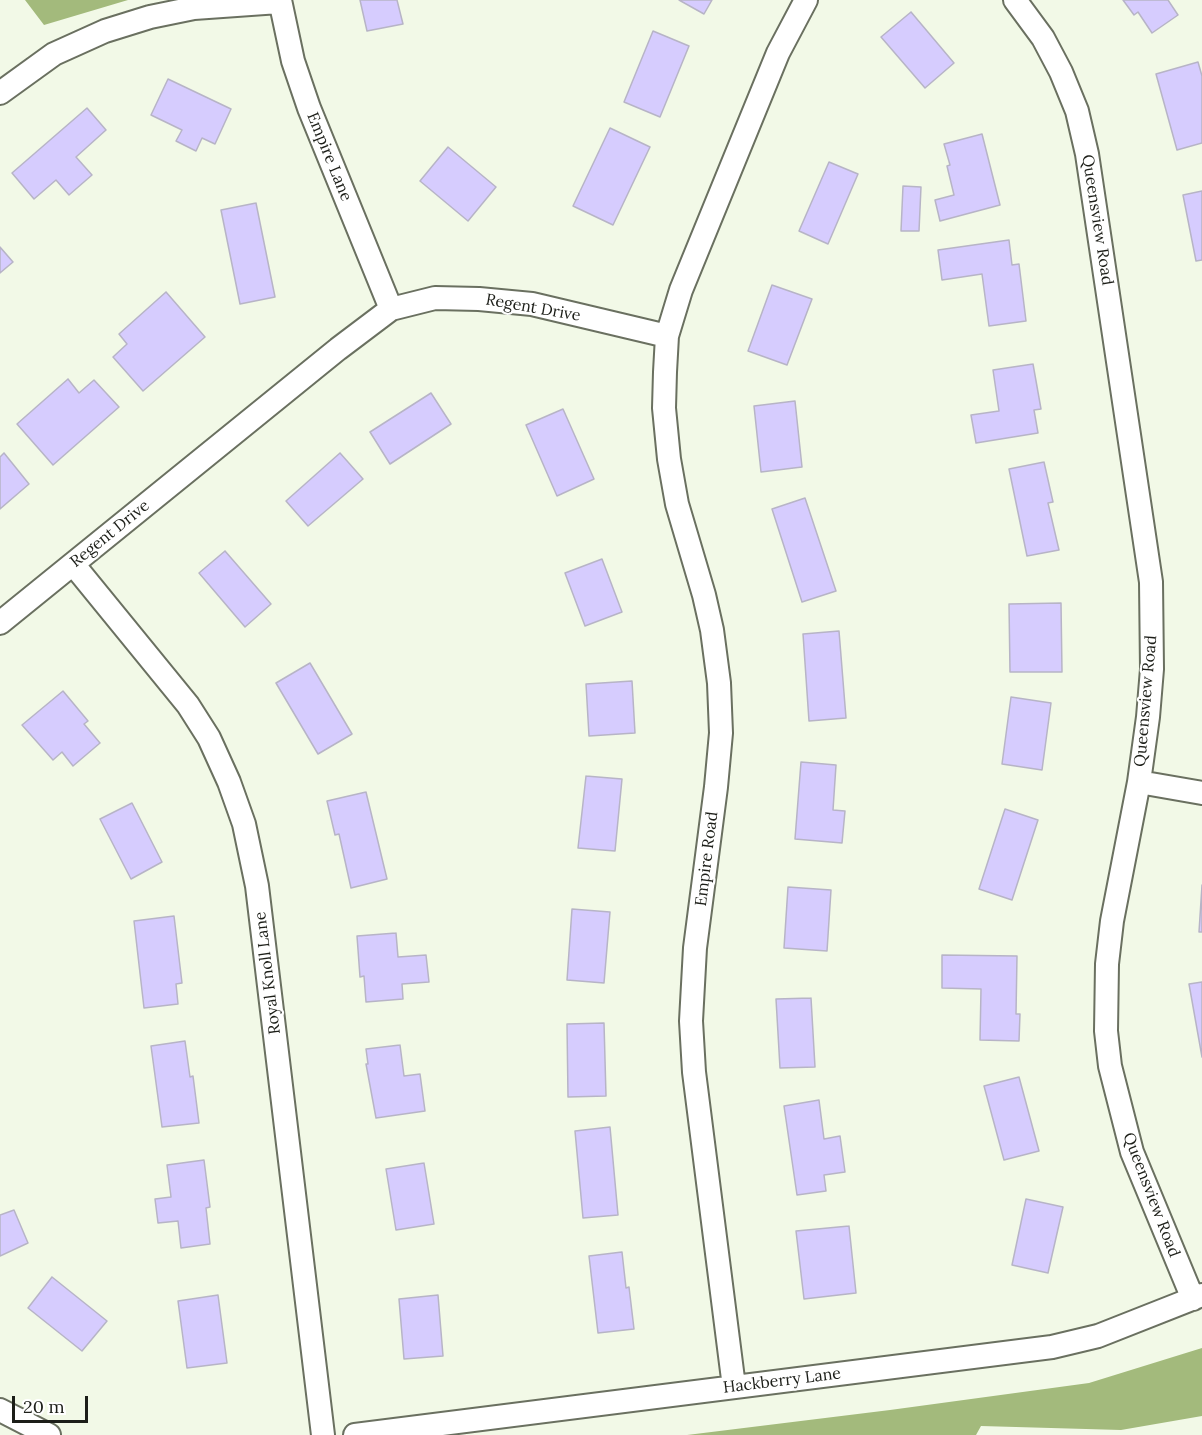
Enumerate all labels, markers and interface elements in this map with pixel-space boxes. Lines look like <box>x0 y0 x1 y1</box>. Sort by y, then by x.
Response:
street label: Empire Lane <box>302 110 356 204</box>
street label: Queensview Road <box>1077 153 1117 287</box>
street label: Regent Drive <box>484 290 582 326</box>
street label: Regent Drive <box>67 496 153 572</box>
street label: Queensview Road <box>1131 634 1161 768</box>
street label: Empire Road <box>692 811 722 907</box>
street label: Royal Knoll Lane <box>251 910 285 1036</box>
street label: Queensview Road <box>1118 1130 1184 1260</box>
street label: Hackberry Lane <box>722 1364 842 1398</box>
scale bar <box>15 1384 92 1422</box>
text: 20 m <box>23 1395 65 1418</box>

